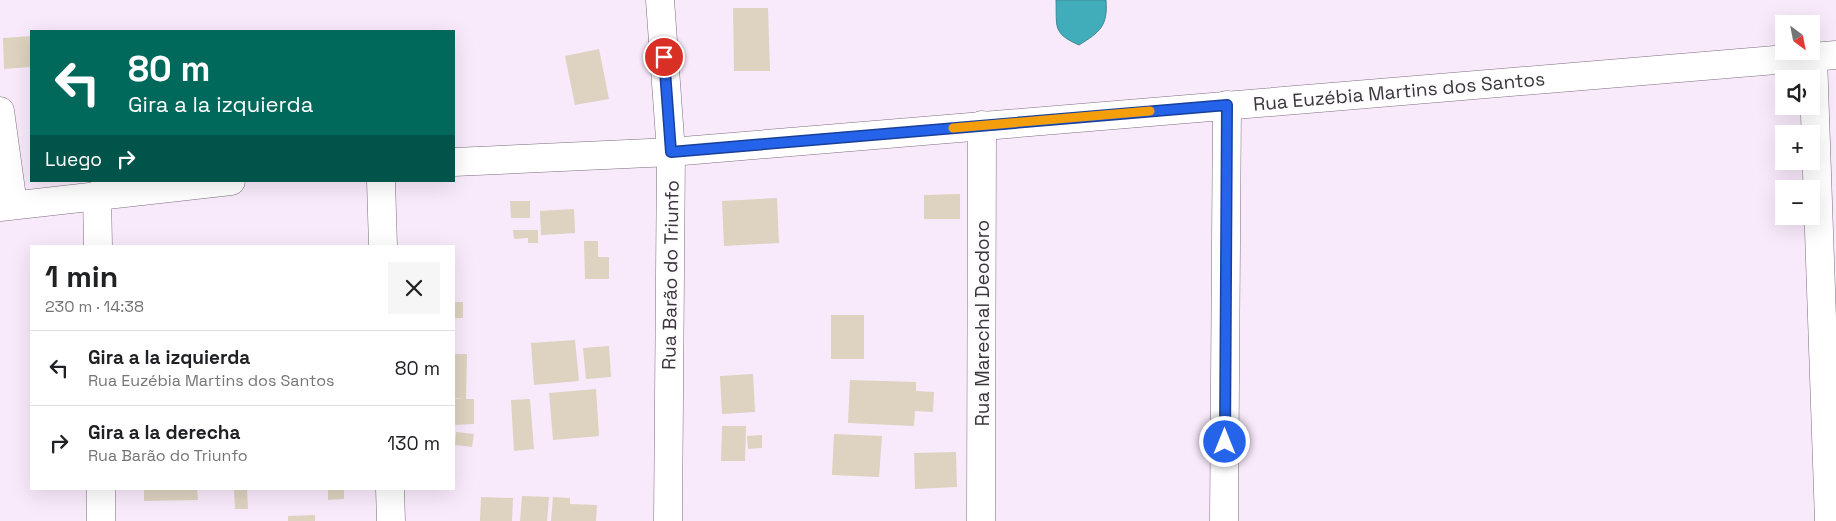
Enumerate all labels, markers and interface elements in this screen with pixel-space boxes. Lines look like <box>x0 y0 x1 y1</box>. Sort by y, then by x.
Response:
north arrow <box>1775 15 1820 60</box>
map controls <box>1775 15 1820 225</box>
pin <box>643 36 685 78</box>
icon: arrive <box>650 43 678 71</box>
text: 80 m <box>128 47 210 91</box>
icon: left <box>45 50 110 115</box>
street label: Rua Euzébia Martins dos Santos <box>1252 66 1546 117</box>
button: sound <box>1775 70 1820 115</box>
text: Gira a la izquierda <box>128 90 313 118</box>
button: + <box>1775 125 1820 170</box>
icon: right <box>112 145 140 173</box>
text: Luego <box>45 147 102 172</box>
street label: Rua Barão do Triunfo <box>656 180 685 370</box>
button: − <box>1775 180 1820 225</box>
street label: Rua Marechal Deodoro <box>970 220 995 426</box>
text: 1 min <box>45 257 118 296</box>
button: close <box>388 262 440 314</box>
text: 230 m · 14:38 <box>45 296 144 317</box>
text: Gira a la izquierda <box>88 345 250 370</box>
icon: left <box>45 354 73 382</box>
text: 80 m <box>395 356 440 381</box>
text: Rua Euzébia Martins dos Santos <box>88 370 334 391</box>
position arrow <box>1198 415 1250 467</box>
text: Gira a la derecha <box>88 420 240 445</box>
icon: right <box>45 429 73 457</box>
text: 130 m <box>387 431 440 456</box>
text: Rua Barão do Triunfo <box>88 445 248 466</box>

